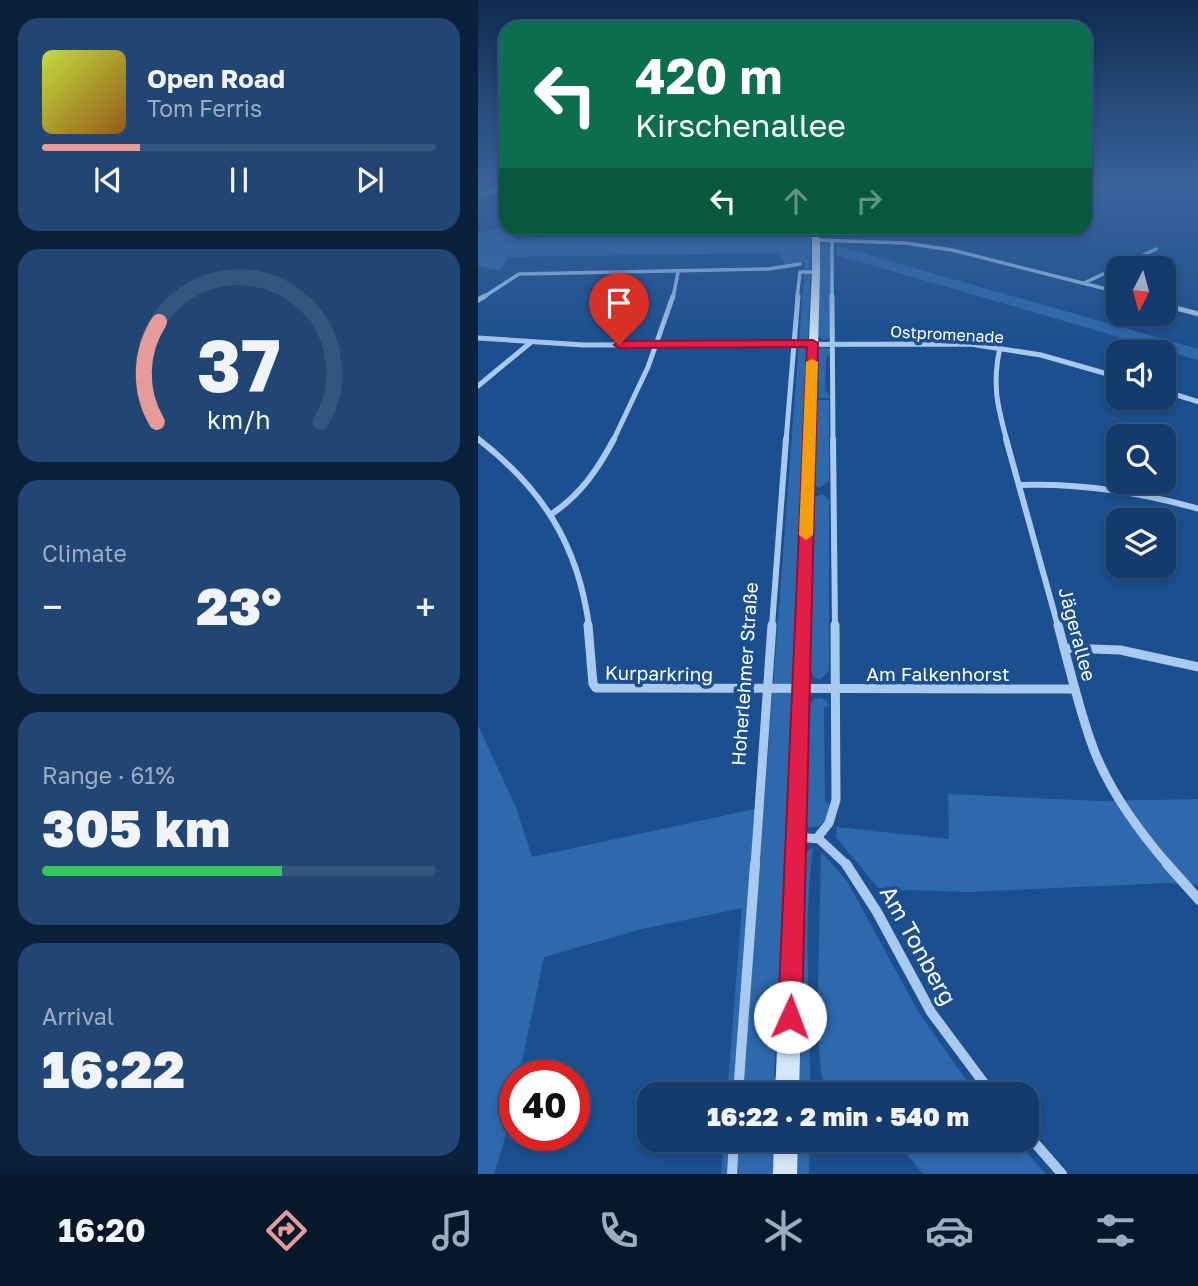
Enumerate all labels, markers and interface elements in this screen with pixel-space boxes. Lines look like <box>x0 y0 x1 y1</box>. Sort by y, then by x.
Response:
text: 420 m <box>635 46 783 105</box>
icon: left <box>520 49 611 140</box>
text: Open Road <box>147 63 285 94</box>
text: Tom Ferris <box>147 94 262 122</box>
text: Kirschenallee <box>635 106 846 144</box>
icon: previous <box>89 161 127 199</box>
icon: pause <box>220 161 258 199</box>
icon: next <box>351 161 389 199</box>
icon: left <box>704 182 742 220</box>
icon: ahead <box>777 182 815 220</box>
icon: right <box>850 182 888 220</box>
north arrow <box>1106 256 1176 326</box>
map controls <box>1106 256 1176 578</box>
pin <box>589 273 649 345</box>
icon: arrive <box>600 284 638 322</box>
text: 37 <box>197 321 281 408</box>
street label: Ostpromenade <box>890 321 1004 347</box>
button: sound <box>1106 340 1176 410</box>
text: km/h <box>207 404 271 435</box>
button: search <box>1106 424 1176 494</box>
button: layers <box>1106 508 1176 578</box>
text: Climate <box>42 539 127 567</box>
text: 23° <box>196 574 282 636</box>
street label: Hoherlehmer Straße <box>726 581 762 767</box>
text: − <box>42 584 63 629</box>
text: + <box>415 584 436 629</box>
street label: Jägerallee <box>1054 585 1102 683</box>
street label: Kurparkring <box>605 661 713 685</box>
street label: Am Falkenhorst <box>866 662 1010 685</box>
text: Range · 61% <box>42 761 175 789</box>
text: 305 km <box>42 796 230 858</box>
street label: Am Tonberg <box>875 880 963 1010</box>
position arrow <box>753 980 827 1054</box>
text: Arrival <box>42 1002 114 1030</box>
text: 16:22 <box>42 1037 185 1099</box>
speed limit sign: 40 <box>499 1060 590 1151</box>
text: 16:22 · 2 min · 540 m <box>707 1101 969 1132</box>
icon: directions <box>262 1206 311 1255</box>
icon: music <box>428 1206 477 1255</box>
icon: phone <box>594 1206 643 1255</box>
icon: climate <box>759 1206 808 1255</box>
icon: car <box>925 1206 974 1255</box>
icon: filters <box>1091 1206 1140 1255</box>
text: 16:20 <box>58 1211 146 1249</box>

